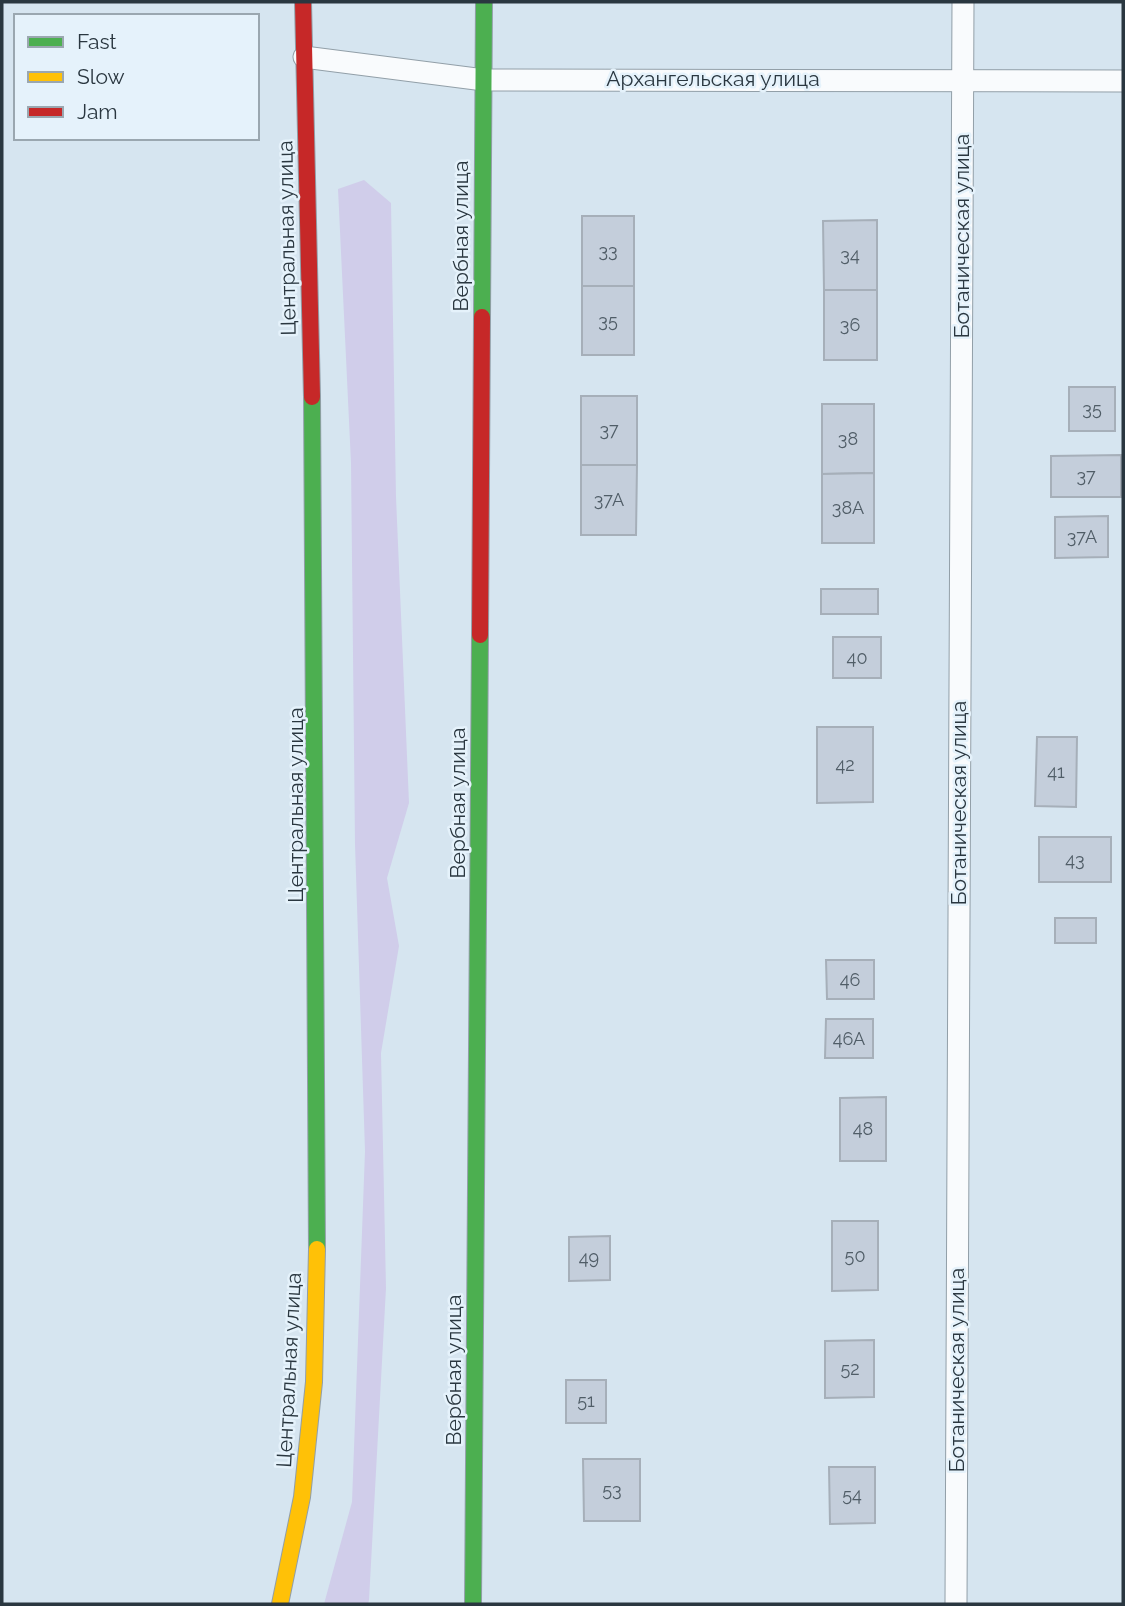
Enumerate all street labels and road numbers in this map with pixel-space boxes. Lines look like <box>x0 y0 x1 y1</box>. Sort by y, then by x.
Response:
street label: Архангельская улица <box>606 66 820 91</box>
street label: Ботаническая улица <box>949 134 974 338</box>
street label: Центральная улица <box>272 140 301 336</box>
street label: Вербная улица <box>448 161 473 311</box>
street label: Ботаническая улица <box>946 701 971 905</box>
street label: Центральная улица <box>283 707 308 903</box>
street label: Вербная улица <box>445 728 470 878</box>
street label: Ботаническая улица <box>944 1268 969 1472</box>
street label: Центральная улица <box>271 1272 306 1468</box>
street label: Вербная улица <box>441 1295 466 1445</box>

